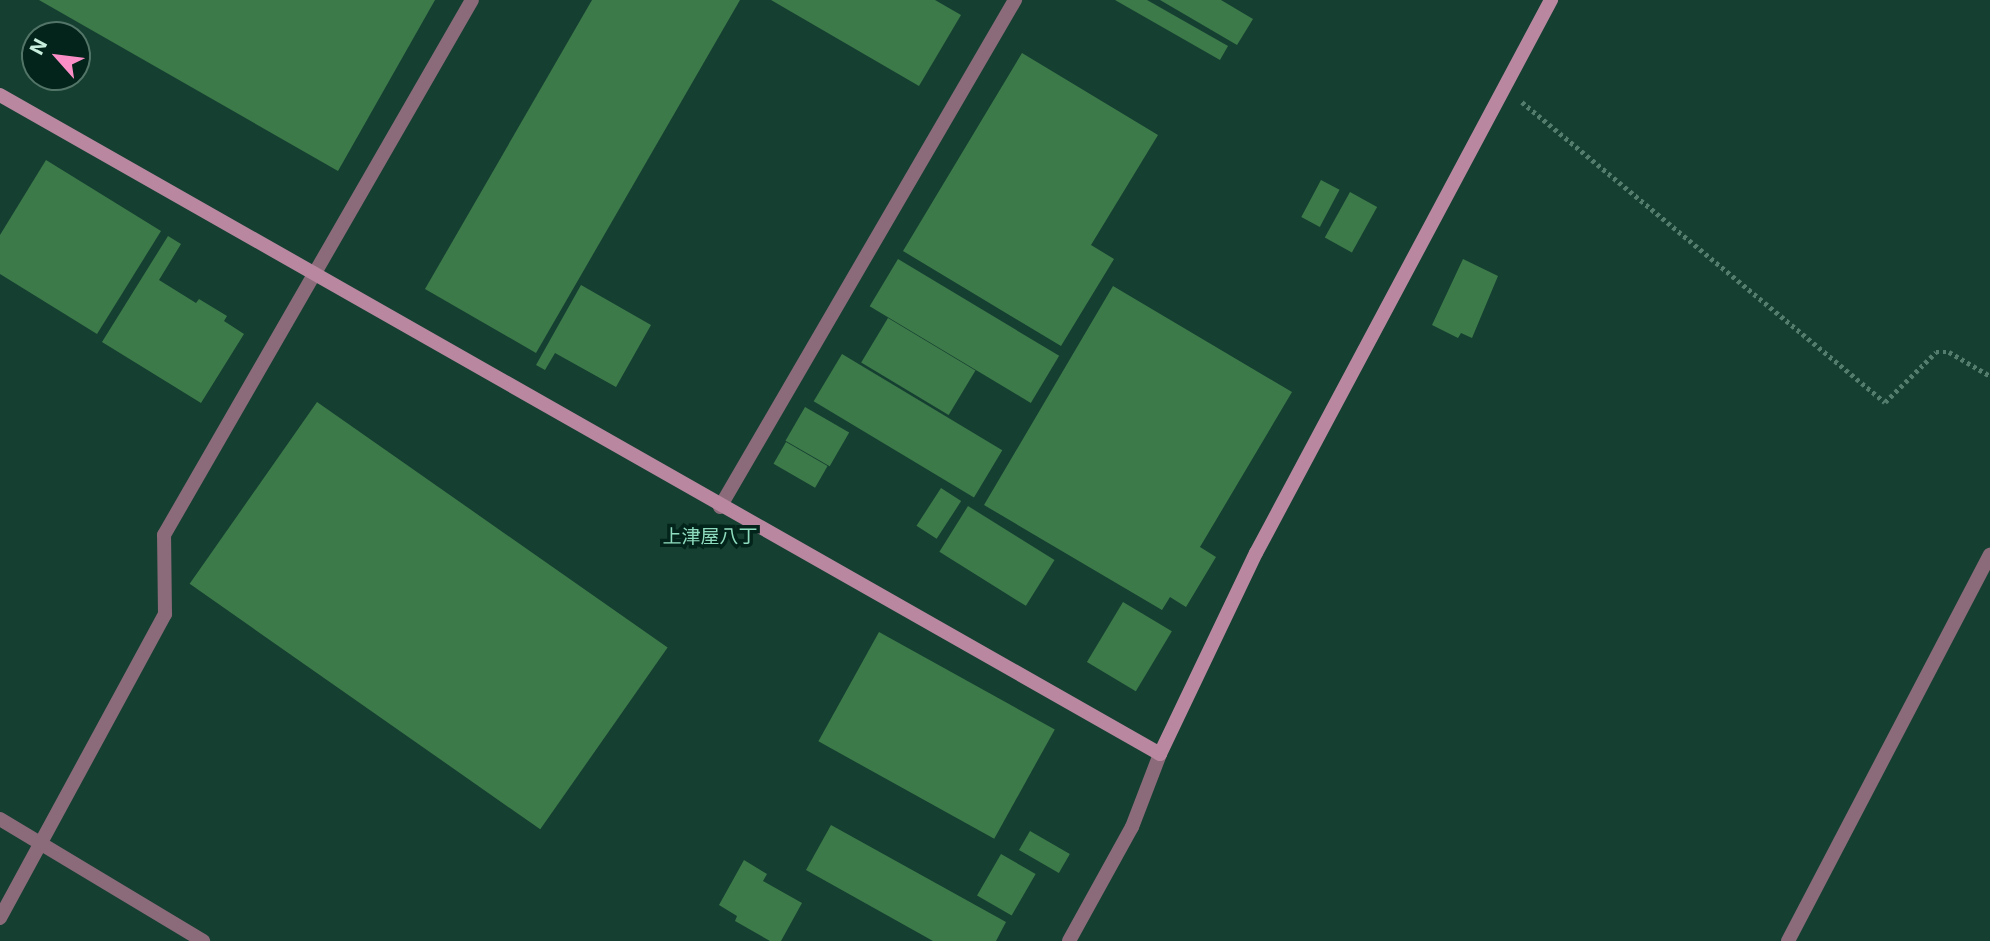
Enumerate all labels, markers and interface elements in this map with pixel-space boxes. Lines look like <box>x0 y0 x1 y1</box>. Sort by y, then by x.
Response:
north arrow <box>21 21 91 91</box>
text: N <box>25 35 52 59</box>
district label: 上津屋八丁 <box>663 526 757 548</box>

